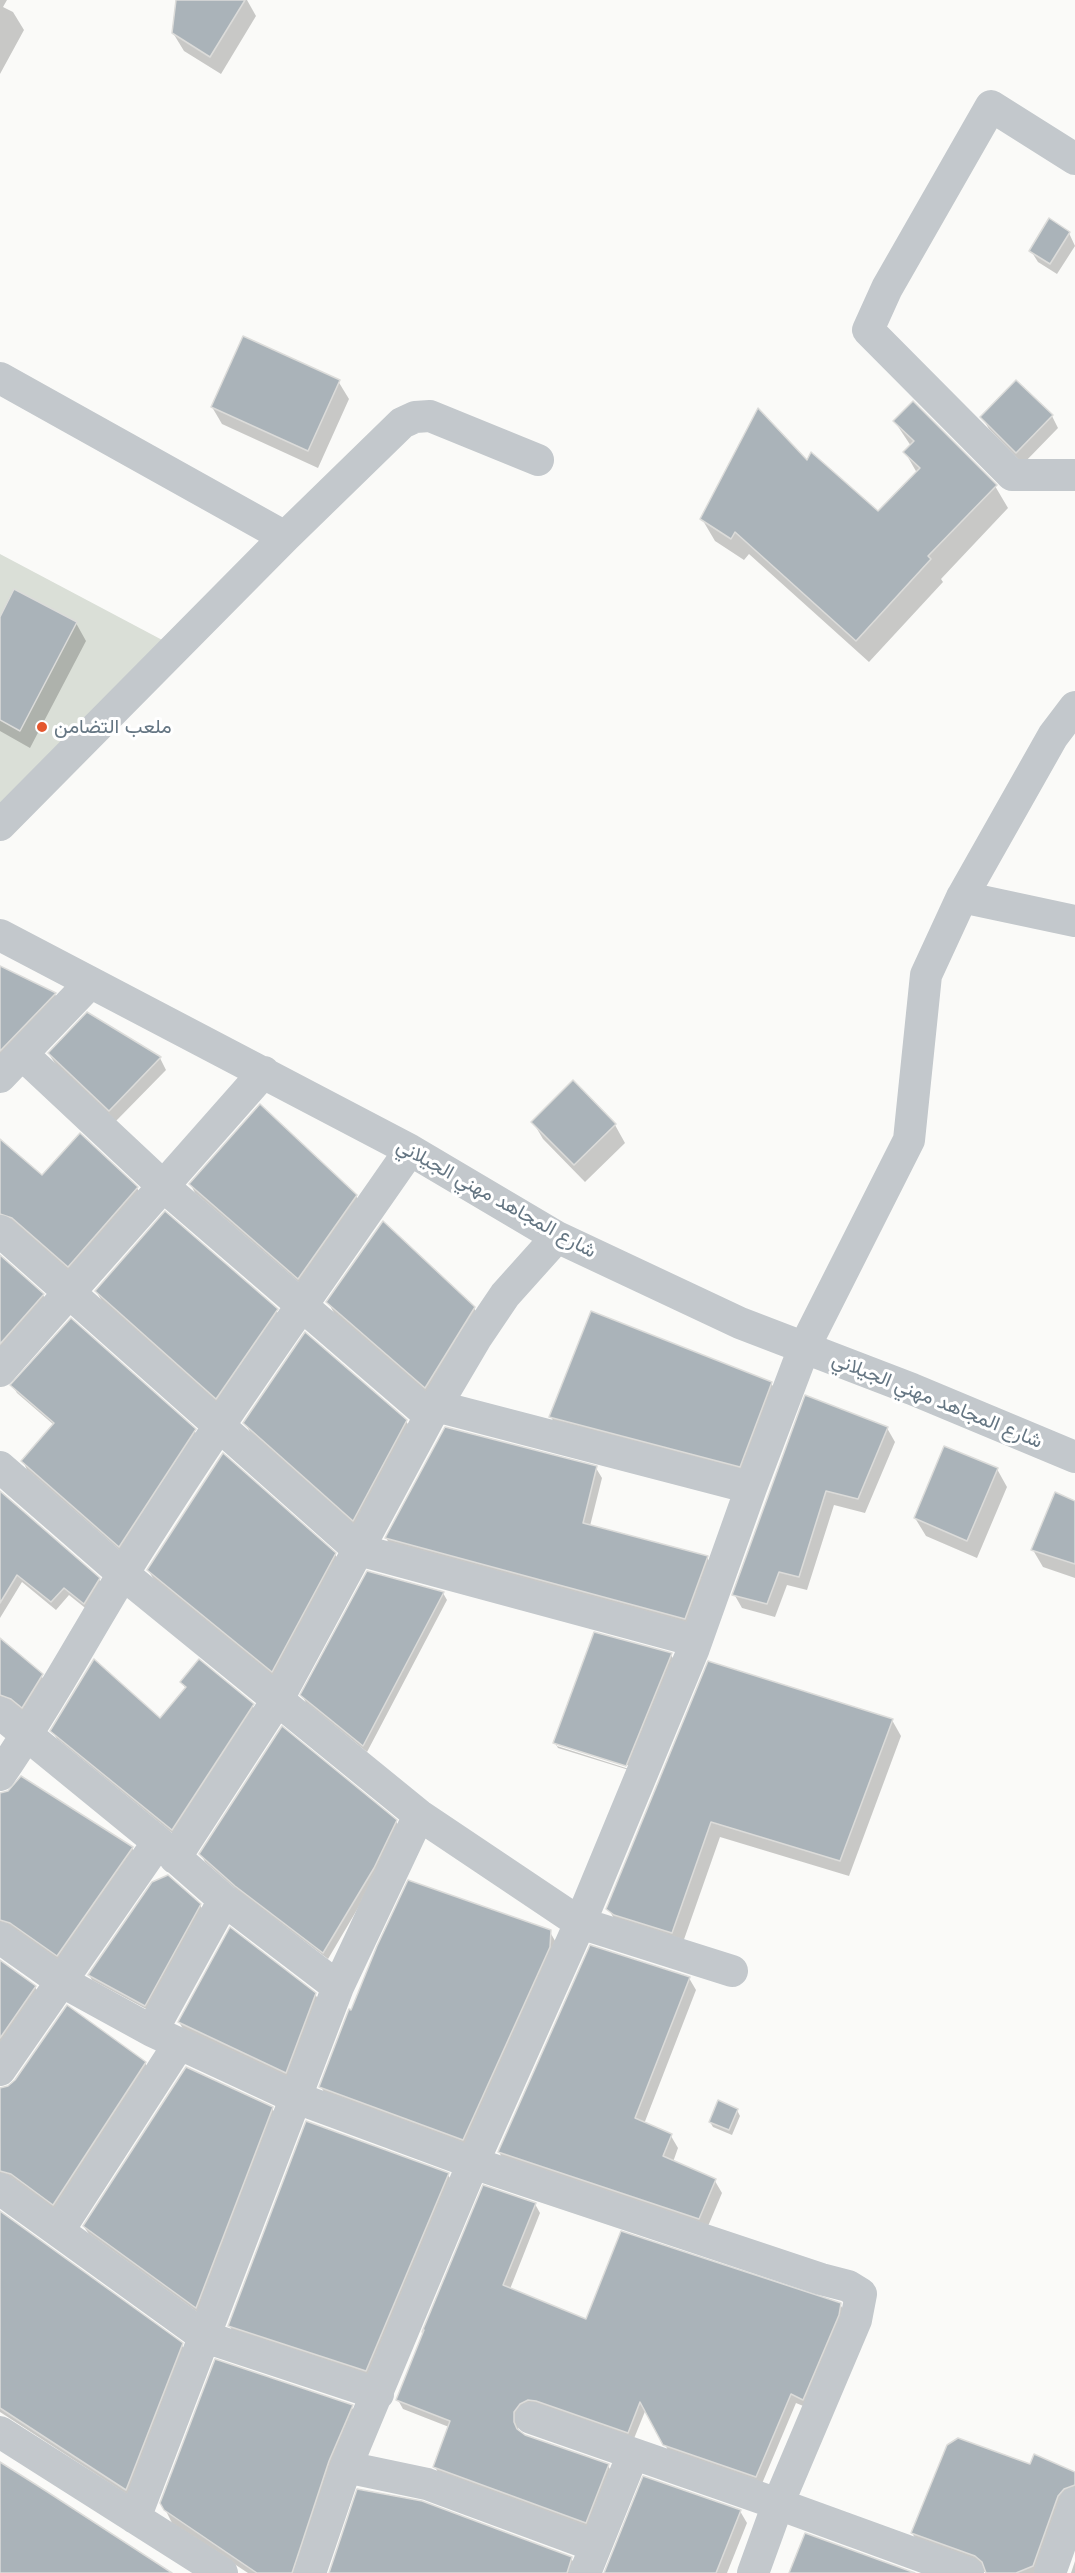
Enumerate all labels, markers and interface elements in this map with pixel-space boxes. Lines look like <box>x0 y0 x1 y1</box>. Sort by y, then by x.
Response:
place label: ملعب التضامن <box>54 715 172 739</box>
marker: ملعب التضامن <box>35 720 49 734</box>
street label: شارع المجاهد مهني الجيلاني <box>392 1134 600 1264</box>
street label: شارع المجاهد مهني الجيلاني <box>828 1348 1046 1454</box>

